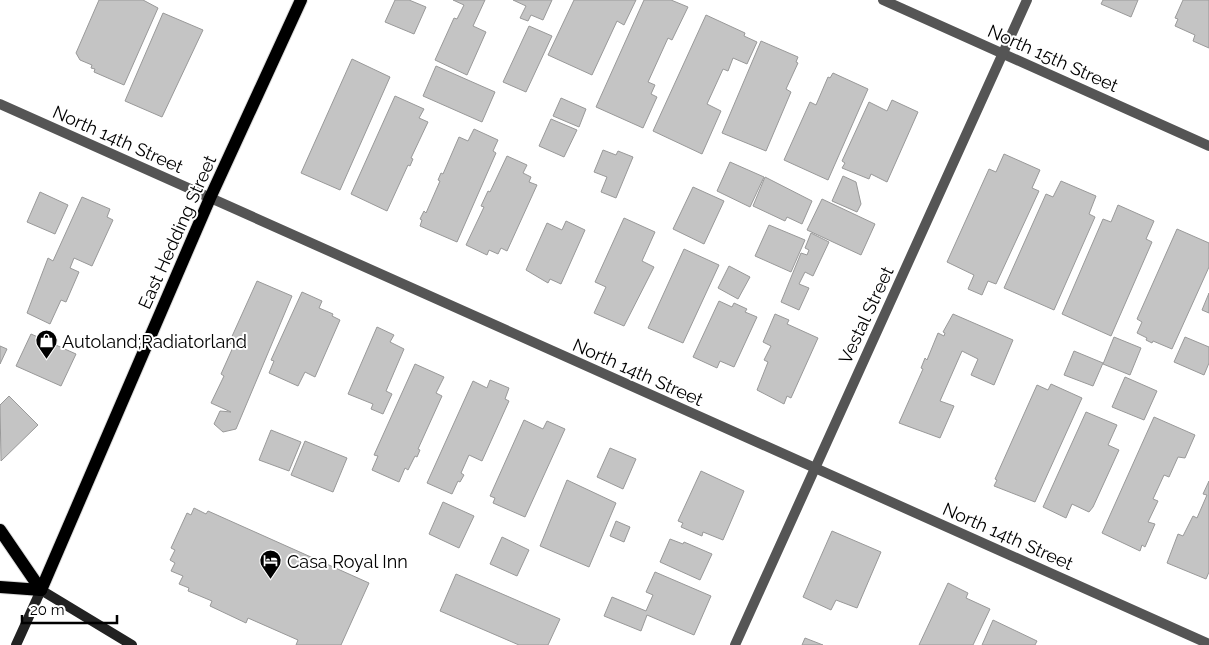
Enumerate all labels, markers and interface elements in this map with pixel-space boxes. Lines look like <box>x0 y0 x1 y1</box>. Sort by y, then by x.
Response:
street label: North 15th Street <box>985 20 1121 96</box>
street label: North 14th Street <box>50 101 186 177</box>
street label: East Hedding Street <box>134 152 220 312</box>
street label: Vestal Street <box>834 263 898 367</box>
shop icon: Autoland;Radiatorland <box>34 329 58 360</box>
place label: Autoland;Radiatorland <box>62 331 247 352</box>
street label: North 14th Street <box>570 334 706 410</box>
street label: North 14th Street <box>940 498 1076 574</box>
hotel icon: Casa Royal Inn <box>259 549 283 580</box>
place label: Casa Royal Inn <box>287 551 408 572</box>
scale bar <box>22 592 118 624</box>
text: 20 m <box>30 601 65 619</box>

